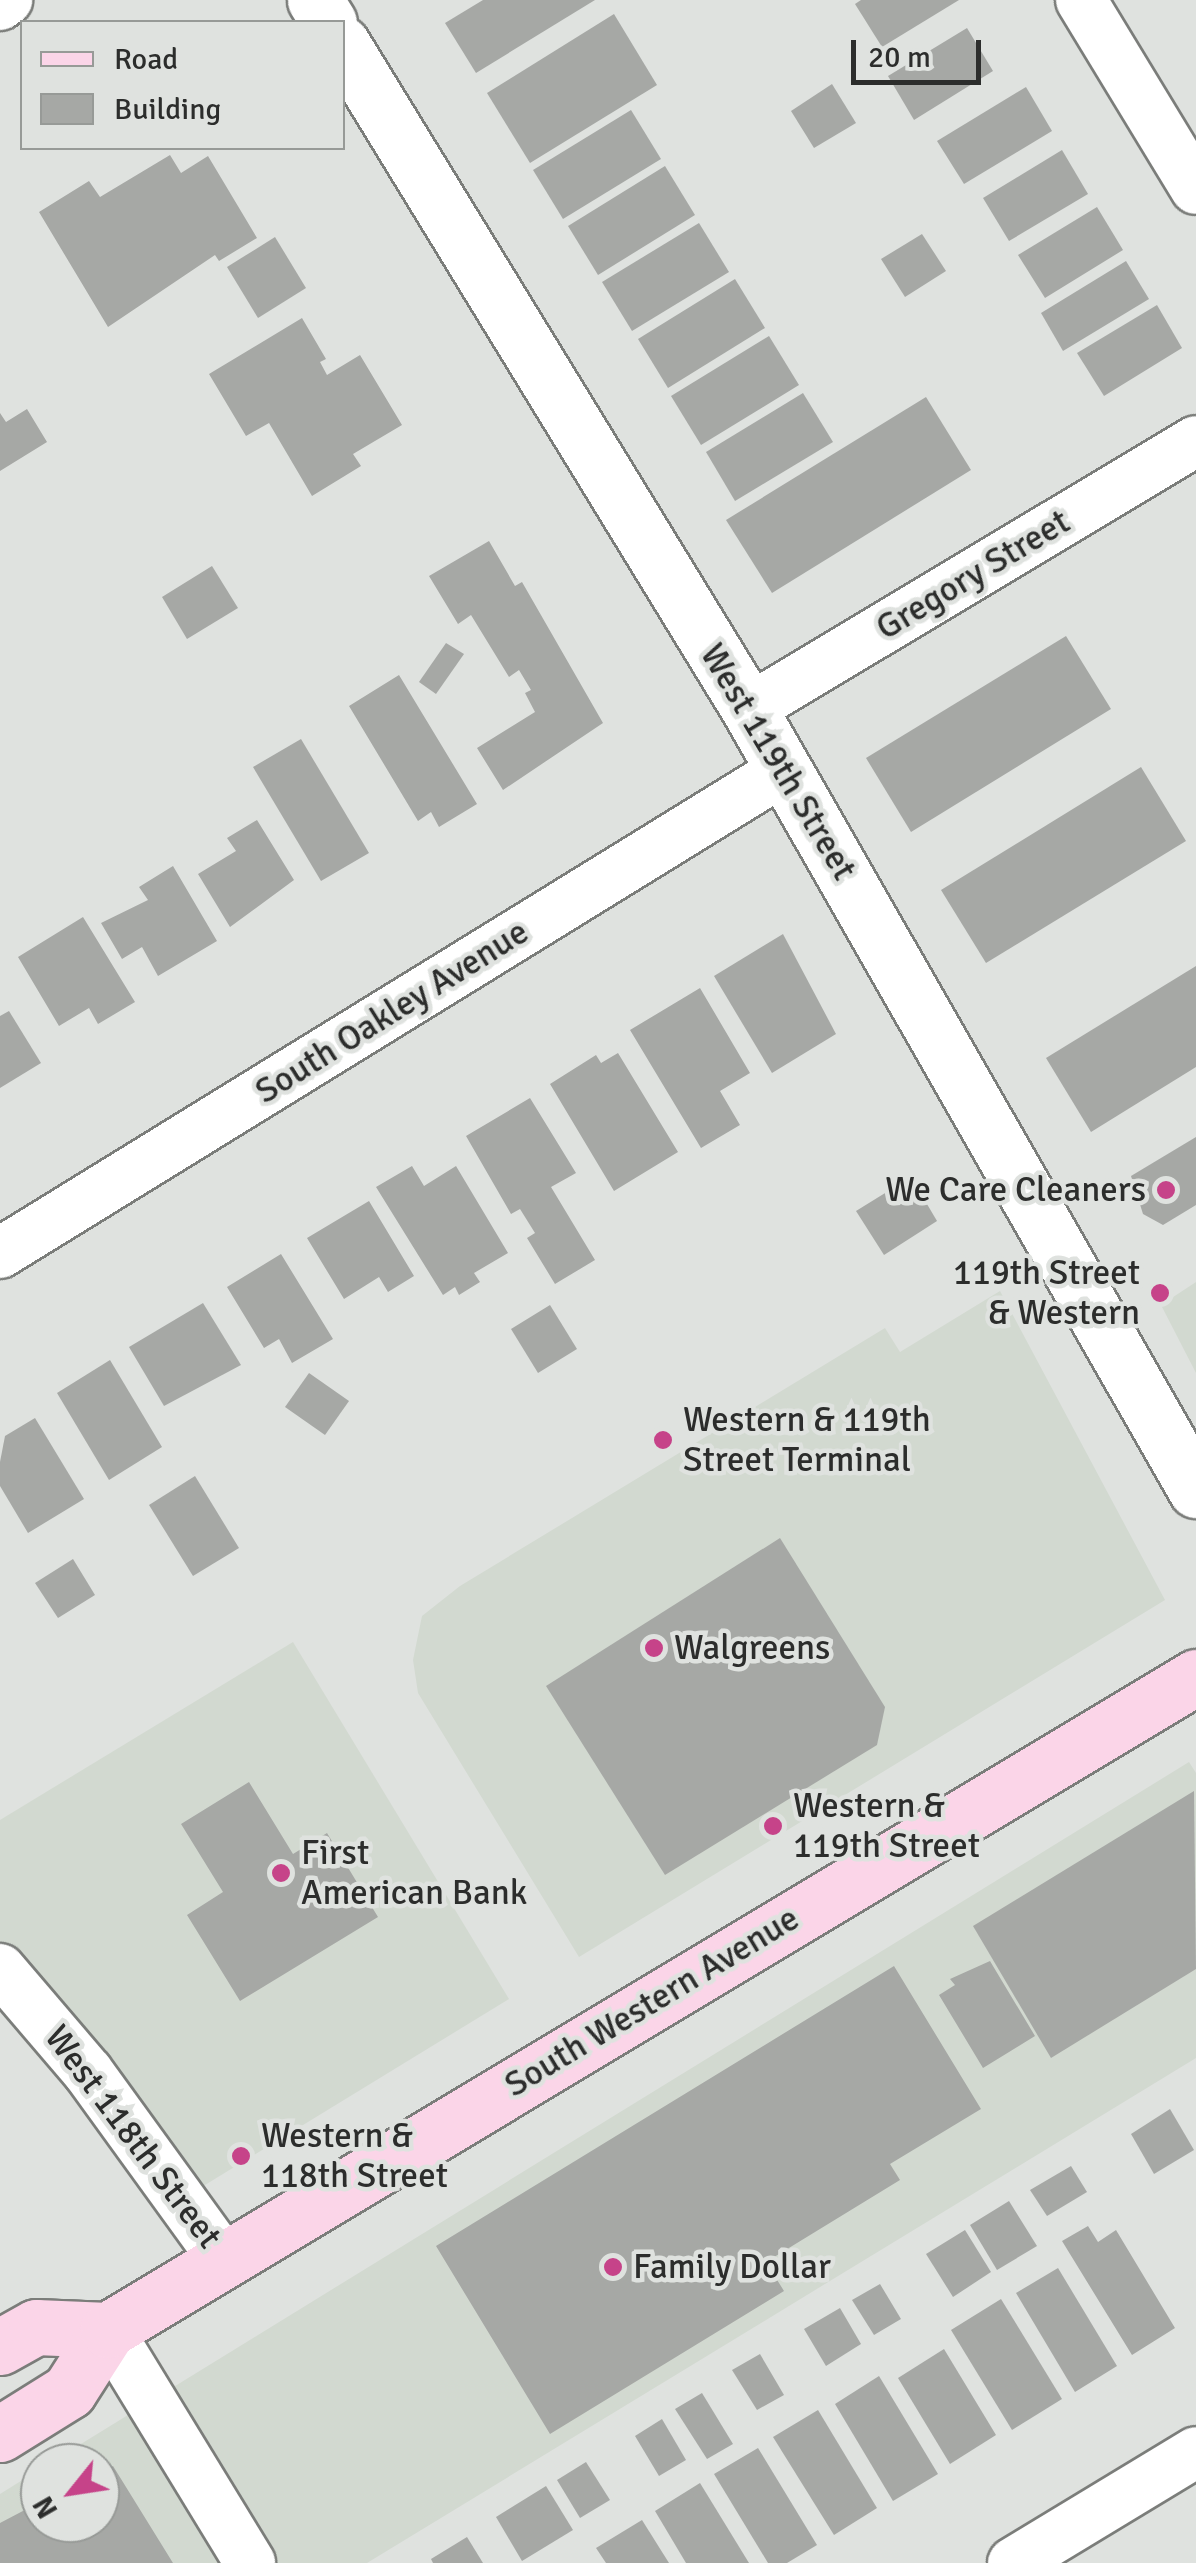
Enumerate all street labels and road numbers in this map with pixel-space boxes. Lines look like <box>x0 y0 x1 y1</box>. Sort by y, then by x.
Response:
street label: Gregory Street <box>869 501 1077 649</box>
street label: West 119th Street <box>691 636 865 888</box>
street label: South Oakley Avenue <box>248 911 536 1113</box>
street label: South Western Avenue <box>497 1898 807 2106</box>
street label: West 118th Street <box>36 2017 230 2257</box>

